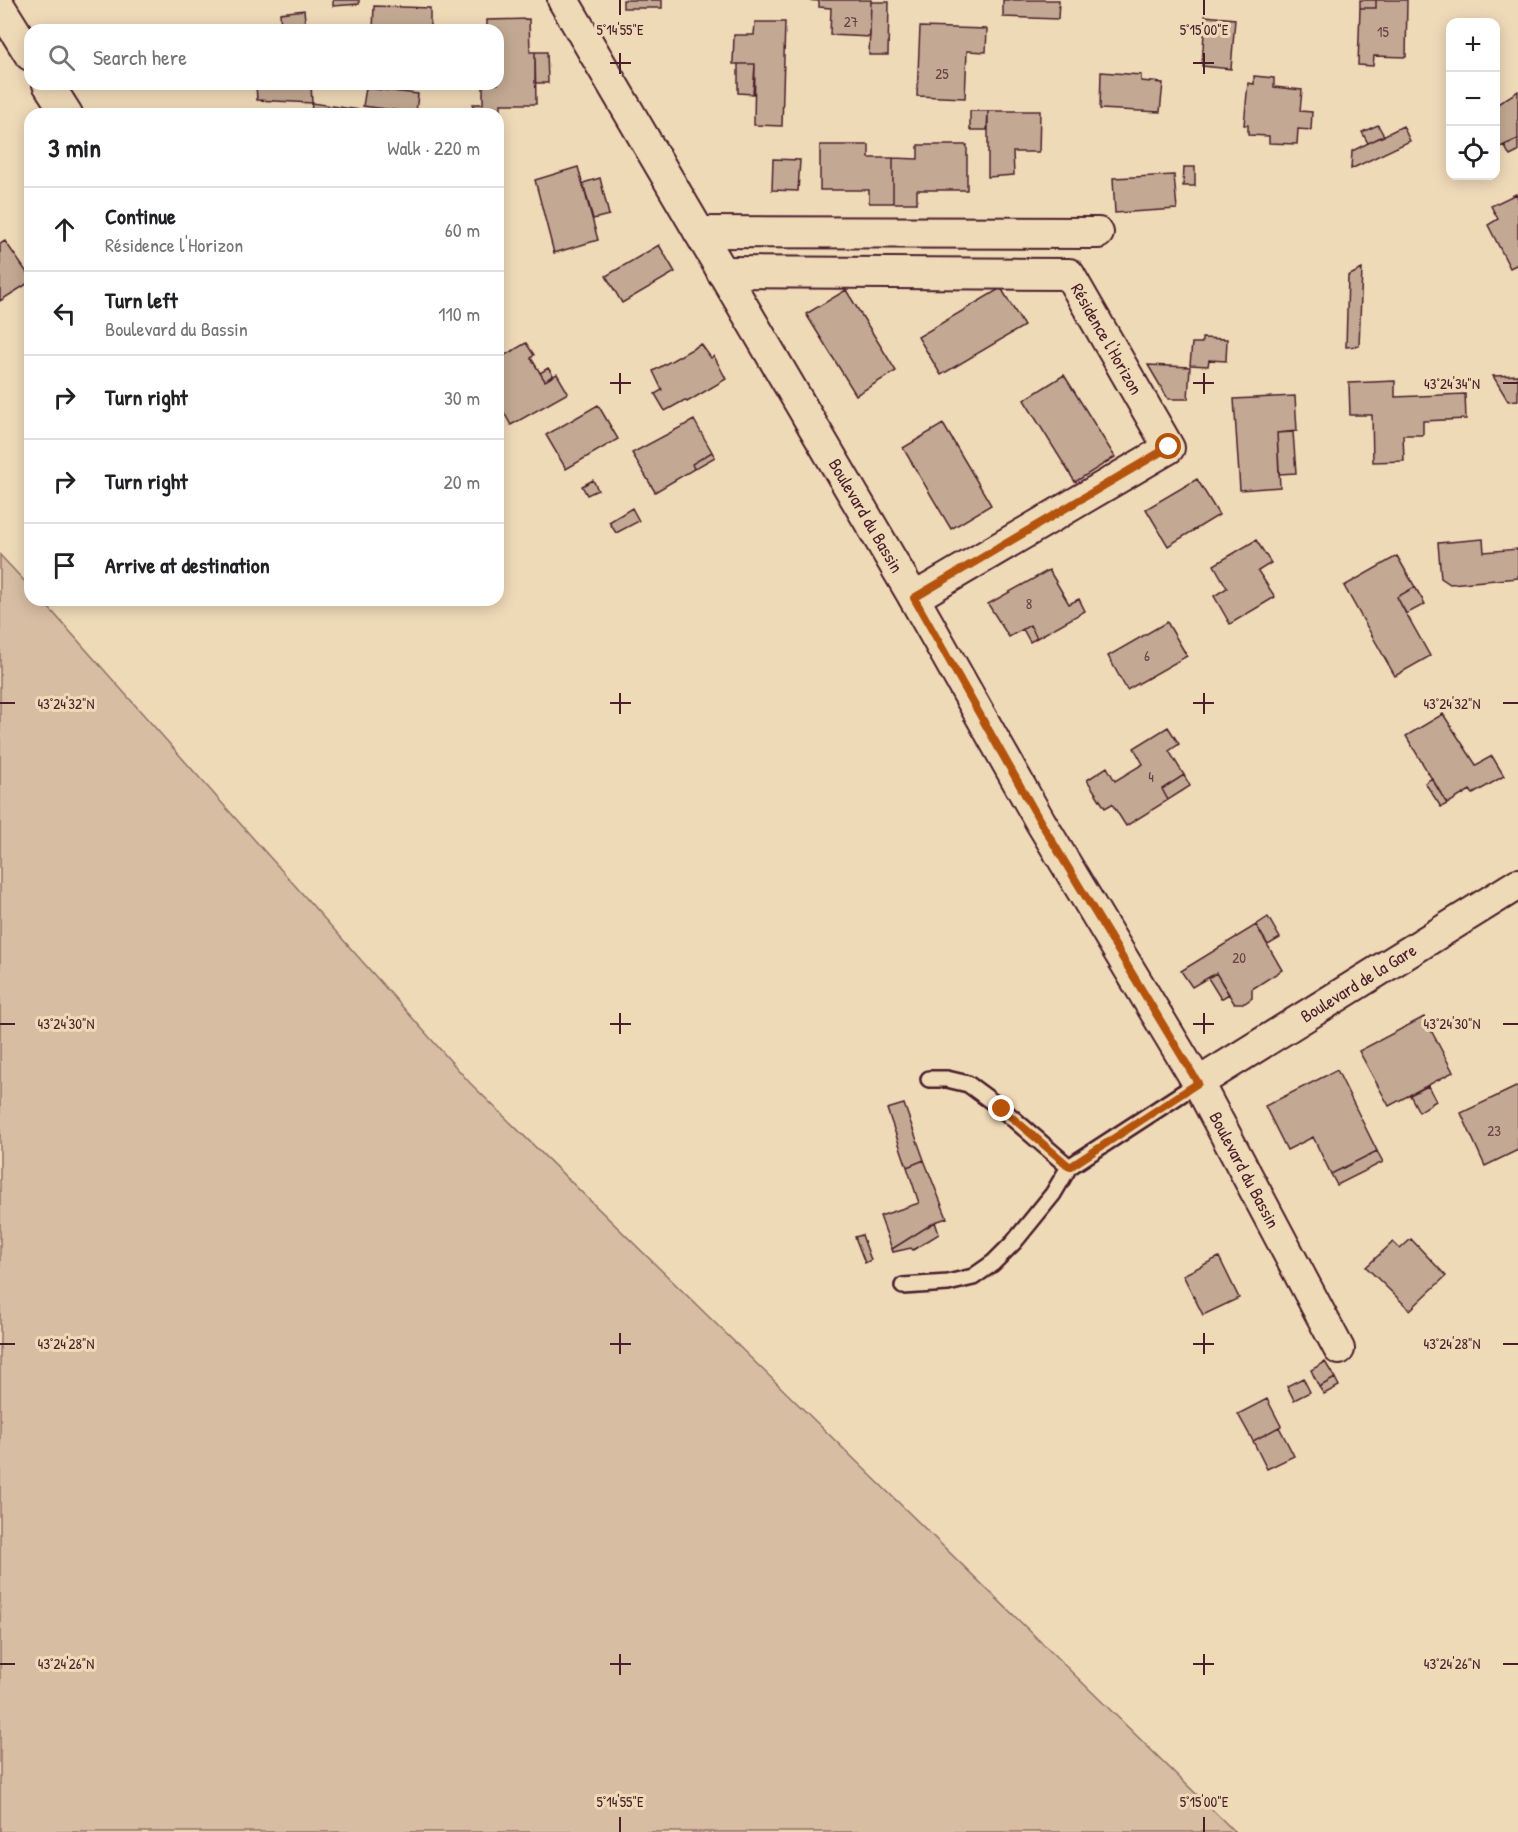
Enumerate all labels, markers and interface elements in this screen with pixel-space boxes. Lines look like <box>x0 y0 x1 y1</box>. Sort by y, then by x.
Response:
house number: 27 <box>844 11 858 32</box>
map controls <box>1446 18 1500 180</box>
button: + <box>1446 18 1500 72</box>
text: 5°14'55"E <box>596 19 644 40</box>
text: 5°15'00"E <box>1180 19 1229 40</box>
house number: 15 <box>1377 21 1390 42</box>
search box <box>24 24 504 90</box>
icon: search <box>45 41 78 74</box>
text: Search here <box>93 42 187 72</box>
house number: 25 <box>935 63 949 84</box>
button: − <box>1446 72 1500 126</box>
button: locate <box>1446 126 1500 180</box>
text: 3 min <box>48 130 101 165</box>
text: Walk · 220 m <box>387 134 480 161</box>
text: Continue <box>105 201 176 231</box>
icon: ahead <box>48 213 81 246</box>
text: 60 m <box>445 216 480 243</box>
text: Résidence l'Horizon <box>105 231 243 258</box>
street label: Résidence l'Horizon <box>1065 279 1149 399</box>
text: Turn left <box>105 285 178 315</box>
icon: left <box>48 297 81 330</box>
text: 110 m <box>438 300 480 327</box>
text: Boulevard du Bassin <box>105 315 248 342</box>
text: 43°24'34"N <box>1424 373 1480 394</box>
icon: right <box>48 381 81 414</box>
text: Turn right <box>105 382 188 412</box>
text: 30 m <box>444 384 480 411</box>
route start <box>1155 433 1181 459</box>
street label: Boulevard du Bassin <box>823 454 909 577</box>
icon: right <box>48 465 81 498</box>
text: Turn right <box>105 466 188 496</box>
text: 20 m <box>443 468 480 495</box>
icon: arrive <box>48 549 81 582</box>
text: Arrive at destination <box>105 550 270 580</box>
house number: 8 <box>1026 593 1032 614</box>
house number: 6 <box>1144 645 1150 666</box>
text: 43°24'32"N <box>37 693 95 714</box>
text: 43°24'32"N <box>1423 693 1481 714</box>
house number: 4 <box>1148 766 1154 787</box>
street label: Boulevard de la Gare <box>1296 937 1421 1028</box>
house number: 20 <box>1232 947 1246 968</box>
text: 43°24'30"N <box>38 1013 94 1034</box>
text: 43°24'30"N <box>1424 1013 1480 1034</box>
route end <box>988 1095 1014 1121</box>
street label: Boulevard du Bassin <box>1203 1107 1286 1232</box>
house number: 23 <box>1487 1120 1501 1141</box>
text: 43°24'28"N <box>38 1333 94 1354</box>
text: 43°24'28"N <box>1424 1333 1480 1354</box>
text: 43°24'26"N <box>38 1653 94 1674</box>
text: 43°24'26"N <box>1424 1653 1480 1674</box>
text: 5°14'55"E <box>596 1791 644 1812</box>
text: 5°15'00"E <box>1180 1791 1229 1812</box>

